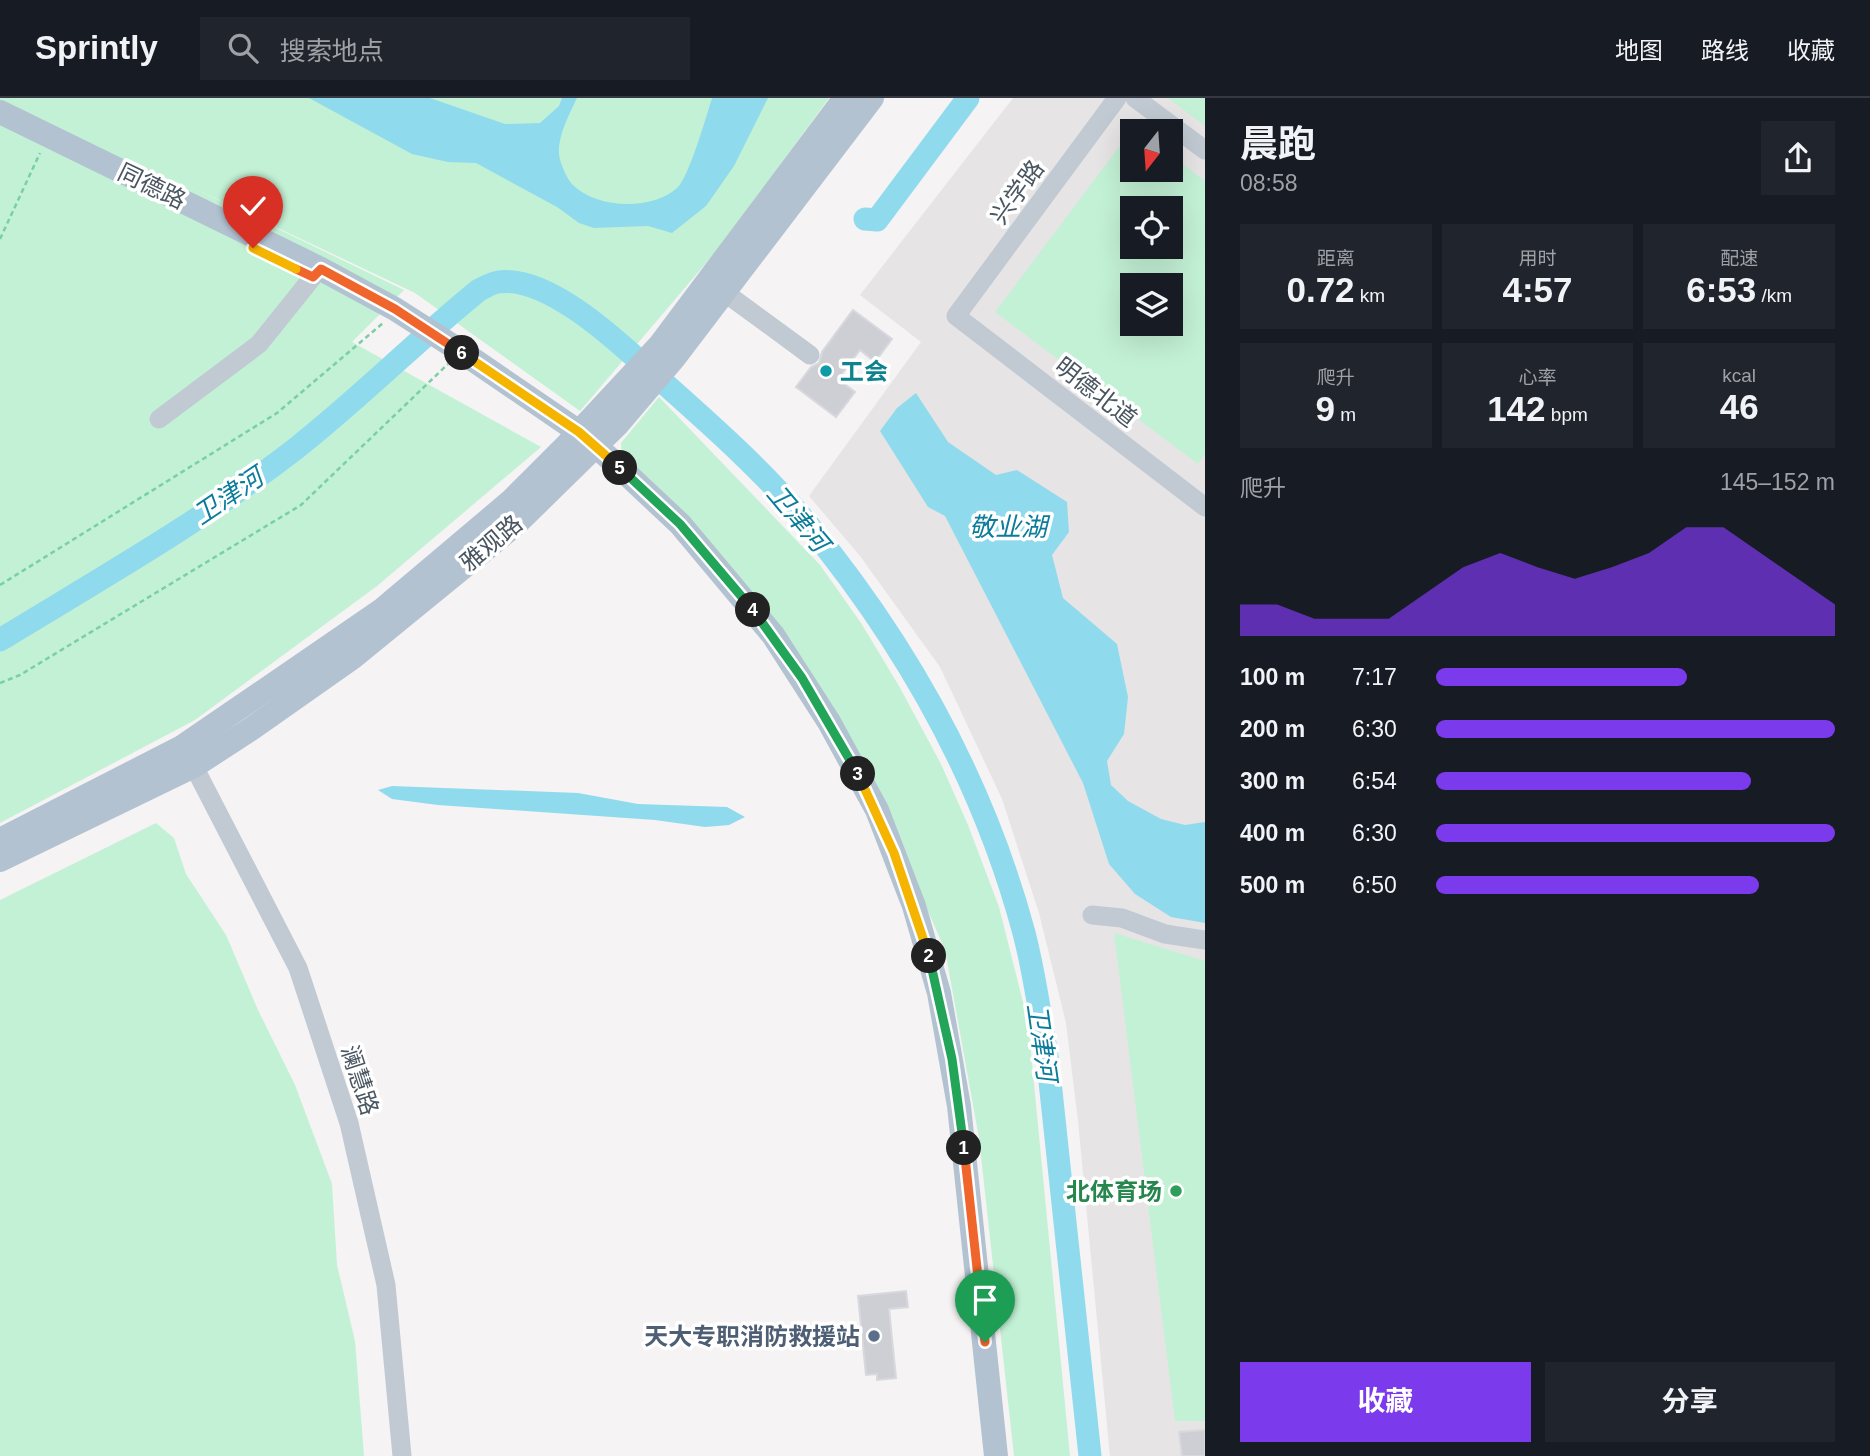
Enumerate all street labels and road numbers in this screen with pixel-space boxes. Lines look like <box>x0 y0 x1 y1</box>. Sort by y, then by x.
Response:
street label: 兴学路 <box>985 155 1049 229</box>
street label: 同德路 <box>114 158 190 214</box>
street label: 明德北道 <box>1050 352 1142 432</box>
street label: 雅观路 <box>455 510 527 576</box>
street label: 澜慧路 <box>336 1042 384 1118</box>

